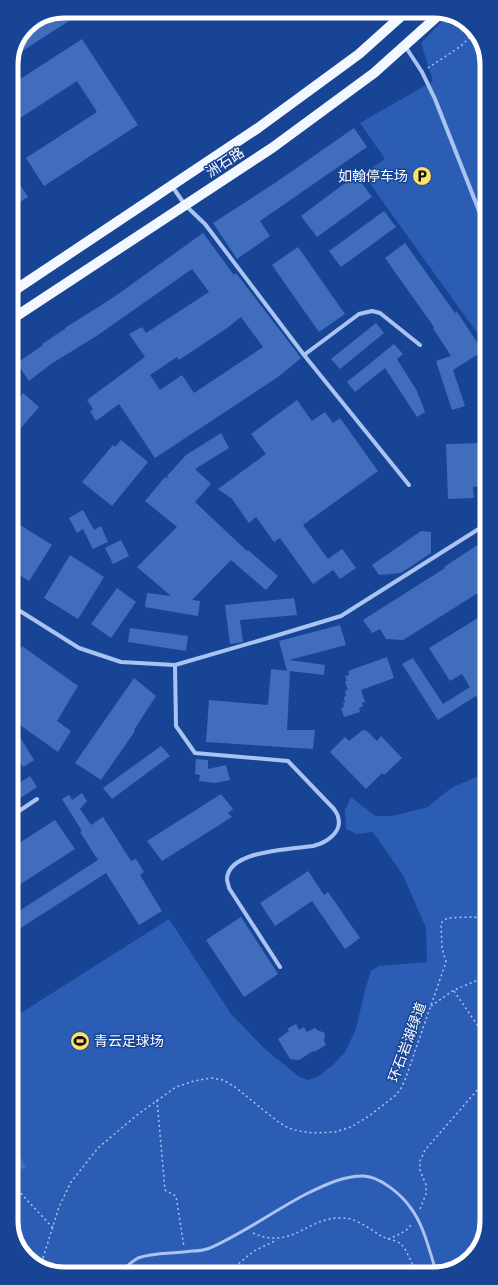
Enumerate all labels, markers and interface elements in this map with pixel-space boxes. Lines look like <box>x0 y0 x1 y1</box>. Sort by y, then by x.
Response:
street label: 洲石路 <box>202 143 248 181</box>
parking icon: 如翰停车场 <box>411 165 433 187</box>
place label: 如翰停车场 <box>338 167 408 185</box>
street label: 环石岩湖绿道 <box>384 999 430 1085</box>
sports icon: 青云足球场 <box>69 1030 91 1052</box>
place label: 青云足球场 <box>94 1032 164 1050</box>

